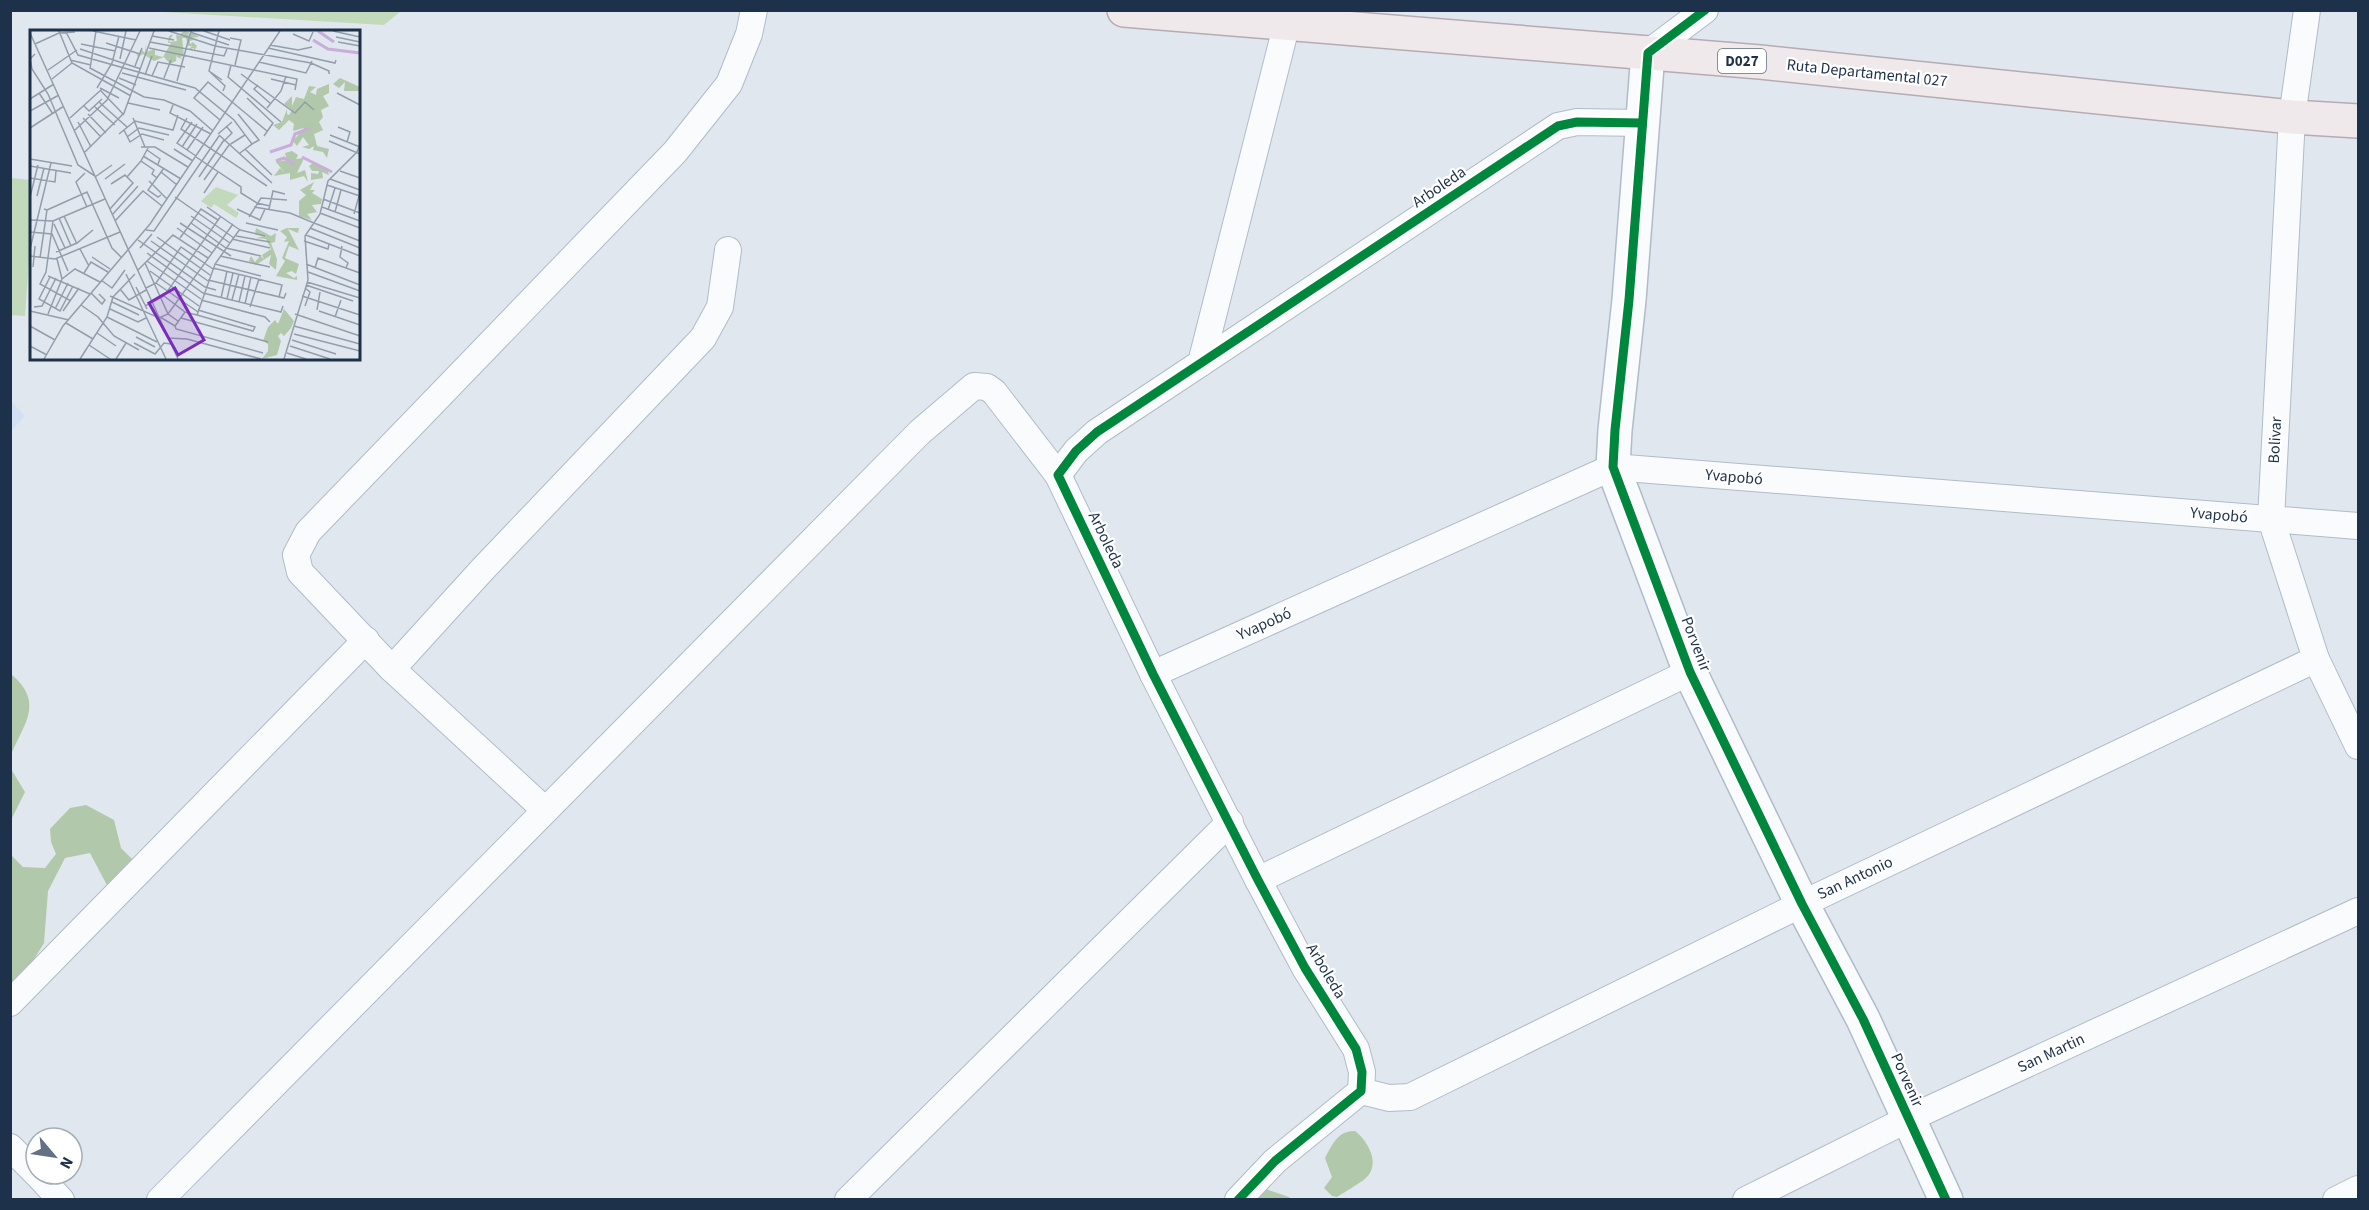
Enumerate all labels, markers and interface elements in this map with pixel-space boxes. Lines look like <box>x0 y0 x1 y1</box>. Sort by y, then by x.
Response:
inset map <box>30 30 360 360</box>
road number: D027 <box>1718 49 1766 73</box>
street label: Ruta Departamental 027 <box>1786 54 1949 92</box>
street label: Arboleda <box>1408 161 1470 213</box>
street label: Bolivar <box>2263 416 2287 464</box>
street label: Yvapobó <box>1703 463 1764 490</box>
street label: Yvapobó <box>2188 501 2249 528</box>
street label: Arboleda <box>1083 508 1129 572</box>
street label: Yvapobó <box>1232 602 1295 646</box>
street label: Porvenir <box>1676 613 1717 675</box>
street label: San Antonio <box>1814 851 1896 905</box>
street label: Arboleda <box>1301 939 1351 1003</box>
street label: San Martin <box>2014 1028 2088 1078</box>
street label: Porvenir <box>1885 1050 1929 1111</box>
north arrow <box>24 1126 84 1186</box>
text: N <box>54 1153 78 1173</box>

